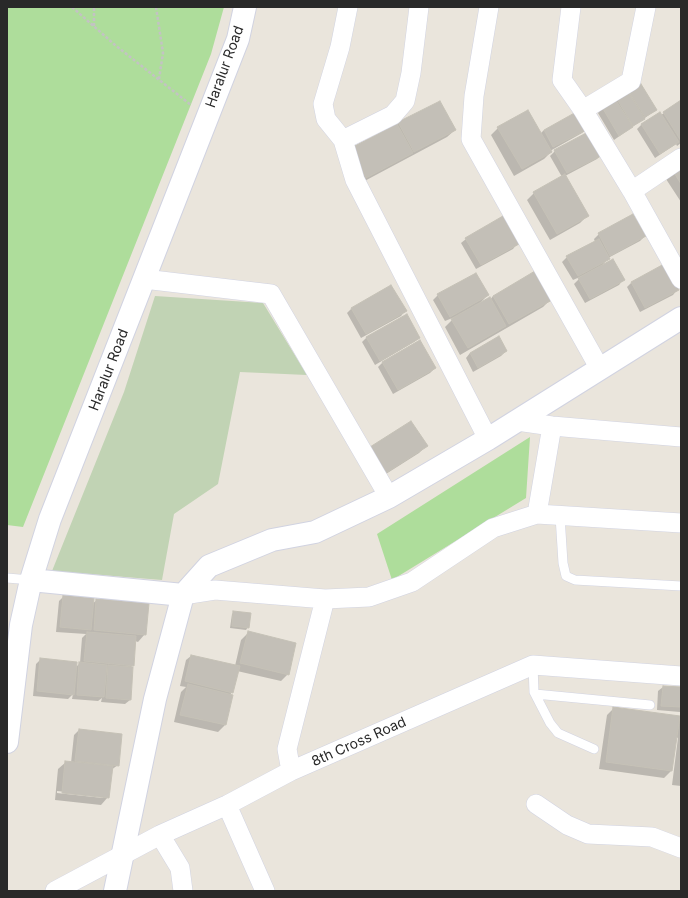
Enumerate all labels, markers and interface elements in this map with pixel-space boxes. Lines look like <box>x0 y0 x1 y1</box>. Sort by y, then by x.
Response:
street label: Haralur Road <box>202 24 248 110</box>
street label: Haralur Road <box>86 327 132 413</box>
street label: 8th Cross Road <box>309 714 409 770</box>

